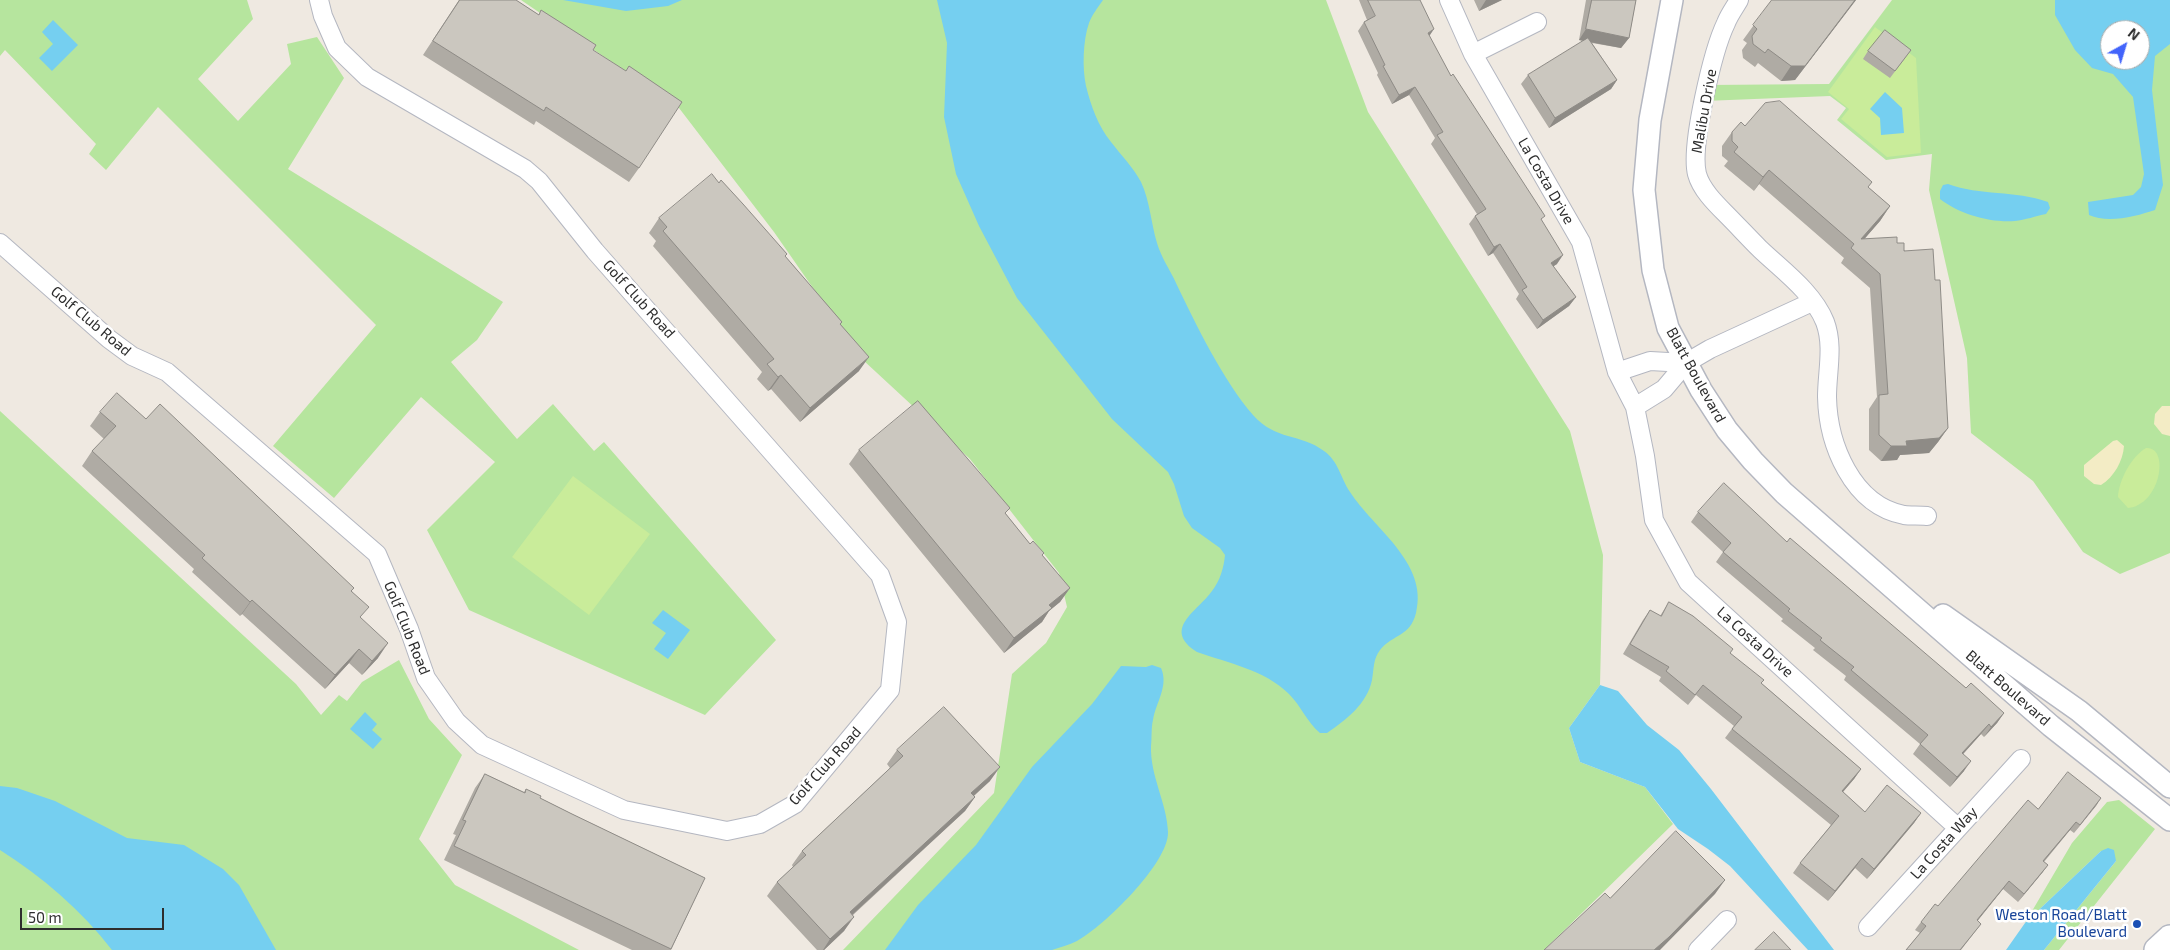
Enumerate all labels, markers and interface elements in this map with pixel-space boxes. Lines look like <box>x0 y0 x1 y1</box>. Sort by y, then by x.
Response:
north arrow <box>2100 20 2150 70</box>
text: N <box>2125 24 2143 44</box>
street label: Malibu Drive <box>1688 67 1720 155</box>
street label: La Costa Drive <box>1514 135 1578 227</box>
street label: Golf Club Road <box>599 256 679 342</box>
street label: Golf Club Road <box>47 282 135 360</box>
street label: Blatt Boulevard <box>1662 324 1730 426</box>
street label: Golf Club Road <box>380 579 434 677</box>
street label: La Costa Drive <box>1713 603 1797 681</box>
street label: Blatt Boulevard <box>1962 646 2054 730</box>
street label: Golf Club Road <box>785 723 865 809</box>
street label: La Costa Way <box>1907 803 1981 883</box>
scale bar <box>22 898 166 930</box>
place label: Weston Road/Blatt Boulevard <box>1995 906 2127 941</box>
text: 50 m <box>28 908 62 926</box>
marker: Weston Road/Blatt Boulevard <box>2131 918 2143 930</box>

